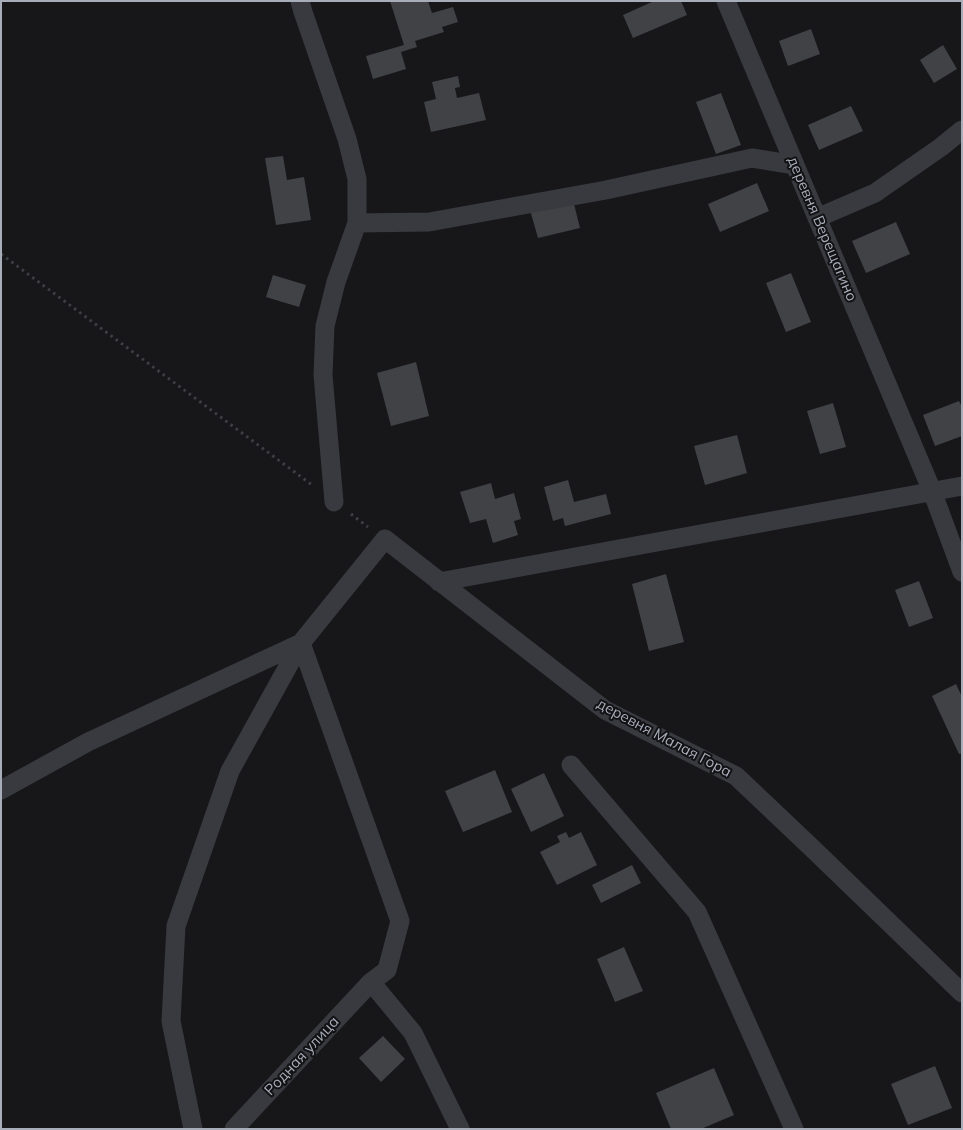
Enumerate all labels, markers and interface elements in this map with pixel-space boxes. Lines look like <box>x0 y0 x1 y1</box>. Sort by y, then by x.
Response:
street label: деревня Верещагино <box>783 154 861 304</box>
street label: деревня Малая Гора <box>594 695 734 781</box>
street label: Родная улица <box>261 1013 343 1099</box>

